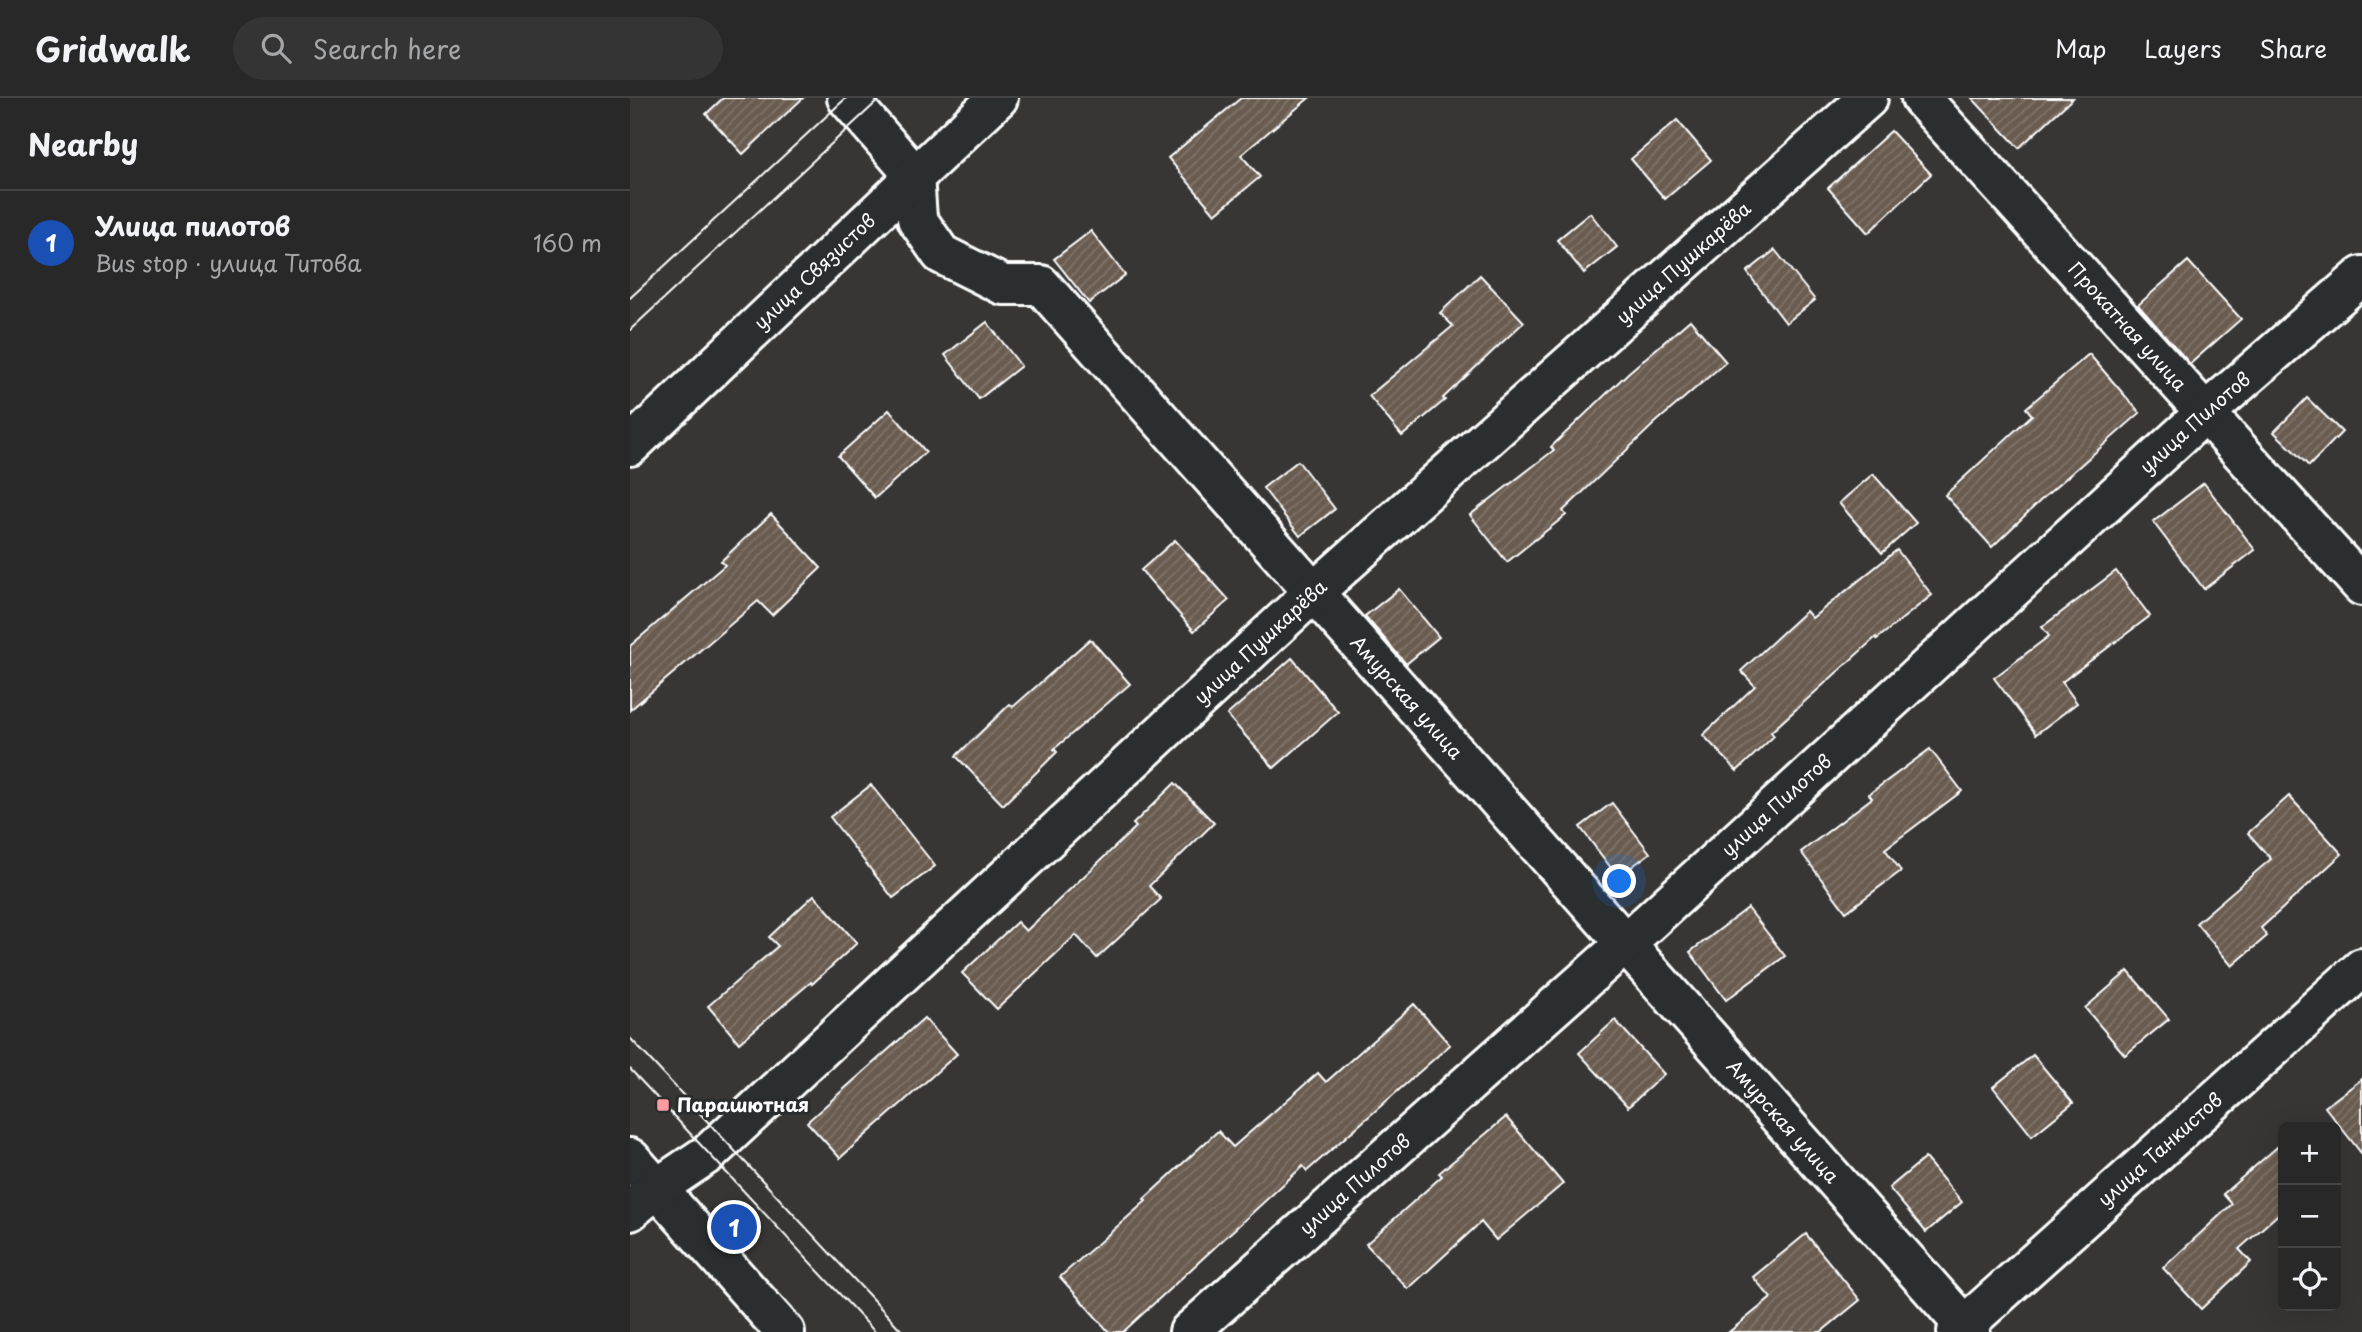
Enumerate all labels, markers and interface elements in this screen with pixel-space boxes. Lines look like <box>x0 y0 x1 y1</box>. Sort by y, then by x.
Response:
search box <box>233 17 723 80</box>
text: Gridwalk <box>35 23 191 73</box>
icon: search <box>257 29 295 67</box>
text: Search here <box>313 29 461 68</box>
text: Map <box>2055 30 2106 66</box>
text: Layers <box>2144 30 2221 66</box>
text: Share <box>2259 30 2327 66</box>
text: Nearby <box>28 121 138 166</box>
street label: улица Пушкарёва <box>1609 194 1756 330</box>
text: Улица пилотов <box>95 206 290 245</box>
street label: улица Связистов <box>747 206 881 335</box>
text: 1 <box>46 225 57 260</box>
text: 160 m <box>533 225 602 260</box>
text: Bus stop · улица Титова <box>95 245 362 280</box>
street label: Прокатная улица <box>2062 255 2194 397</box>
street label: улица Пилотов <box>2133 365 2256 479</box>
street label: улица Пушкарёва <box>1187 572 1332 710</box>
street label: Амурская улица <box>1345 628 1470 765</box>
street label: улица Пилотов <box>1715 747 1837 862</box>
your location <box>1602 864 1636 898</box>
street label: Амурская улица <box>1721 1053 1847 1189</box>
street label: улица Танкистов <box>2091 1085 2228 1212</box>
place label: Парашютная <box>677 1090 809 1118</box>
marker: Парашютная <box>655 1097 671 1113</box>
map controls <box>2278 1122 2341 1311</box>
button: + <box>2278 1122 2341 1185</box>
street label: улица Пилотов <box>1292 1126 1416 1241</box>
button: − <box>2278 1185 2341 1248</box>
pin: 1 <box>711 1201 757 1253</box>
button: locate <box>2278 1248 2341 1311</box>

